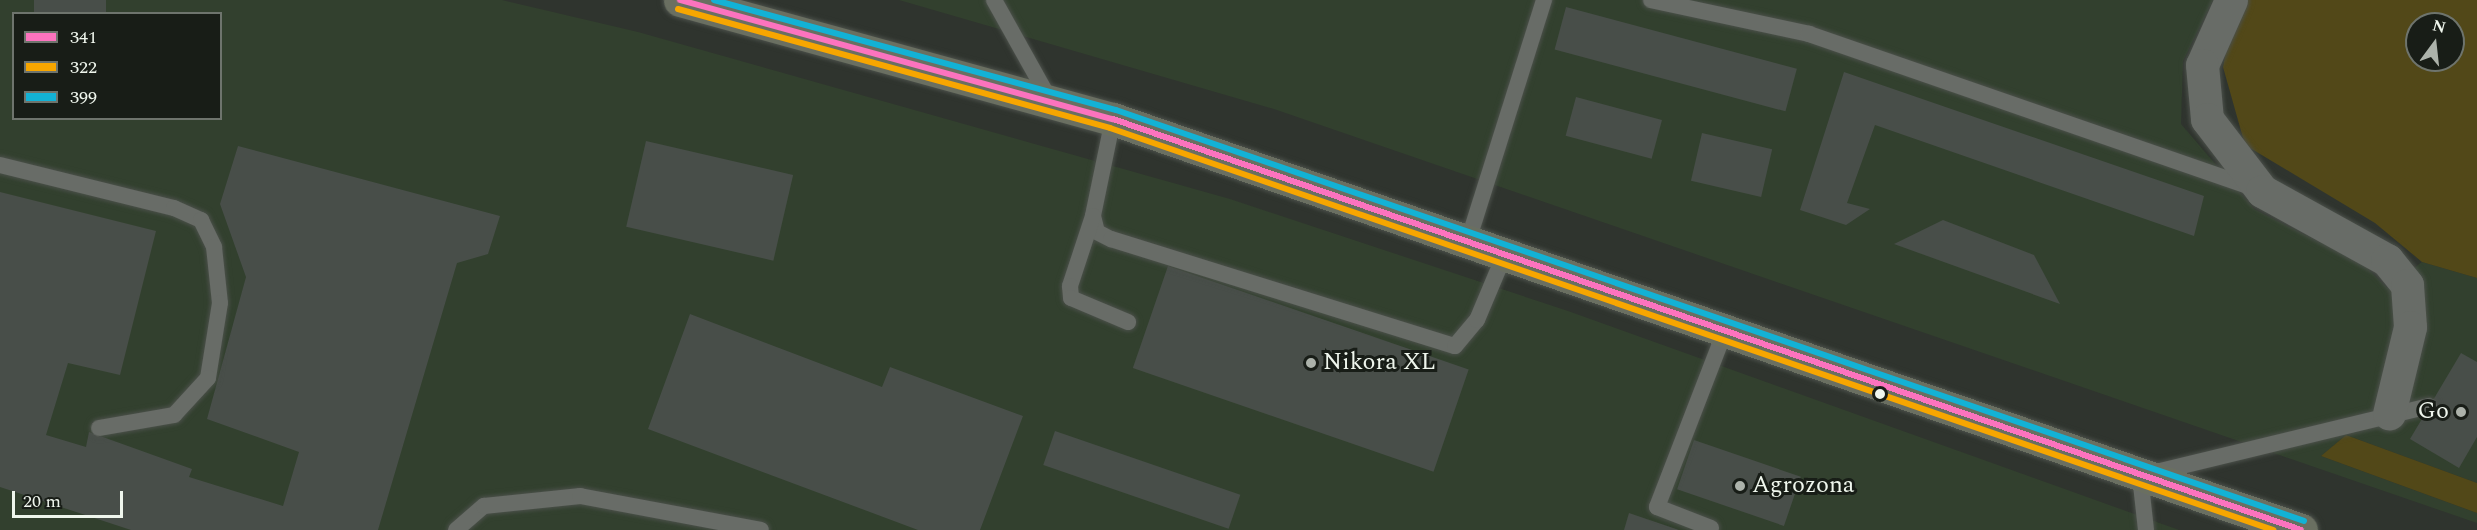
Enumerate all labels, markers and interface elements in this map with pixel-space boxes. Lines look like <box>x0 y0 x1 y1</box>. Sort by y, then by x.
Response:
legend <box>12 12 222 120</box>
north arrow <box>2405 12 2465 72</box>
text: N <box>2430 13 2449 40</box>
text: 341 <box>70 24 97 51</box>
text: 322 <box>70 54 97 81</box>
text: 399 <box>70 84 97 111</box>
place label: Nikora XL <box>1323 349 1436 377</box>
marker: Nikora XL <box>1304 356 1318 370</box>
unlabelled marker <box>1874 388 1886 400</box>
place label: Go <box>2418 398 2449 426</box>
marker: Go <box>2454 405 2468 419</box>
place label: Agrozona <box>1752 472 1855 500</box>
scale bar <box>15 479 126 517</box>
marker: Agrozona <box>1733 479 1747 493</box>
text: 20 m <box>23 488 61 515</box>

